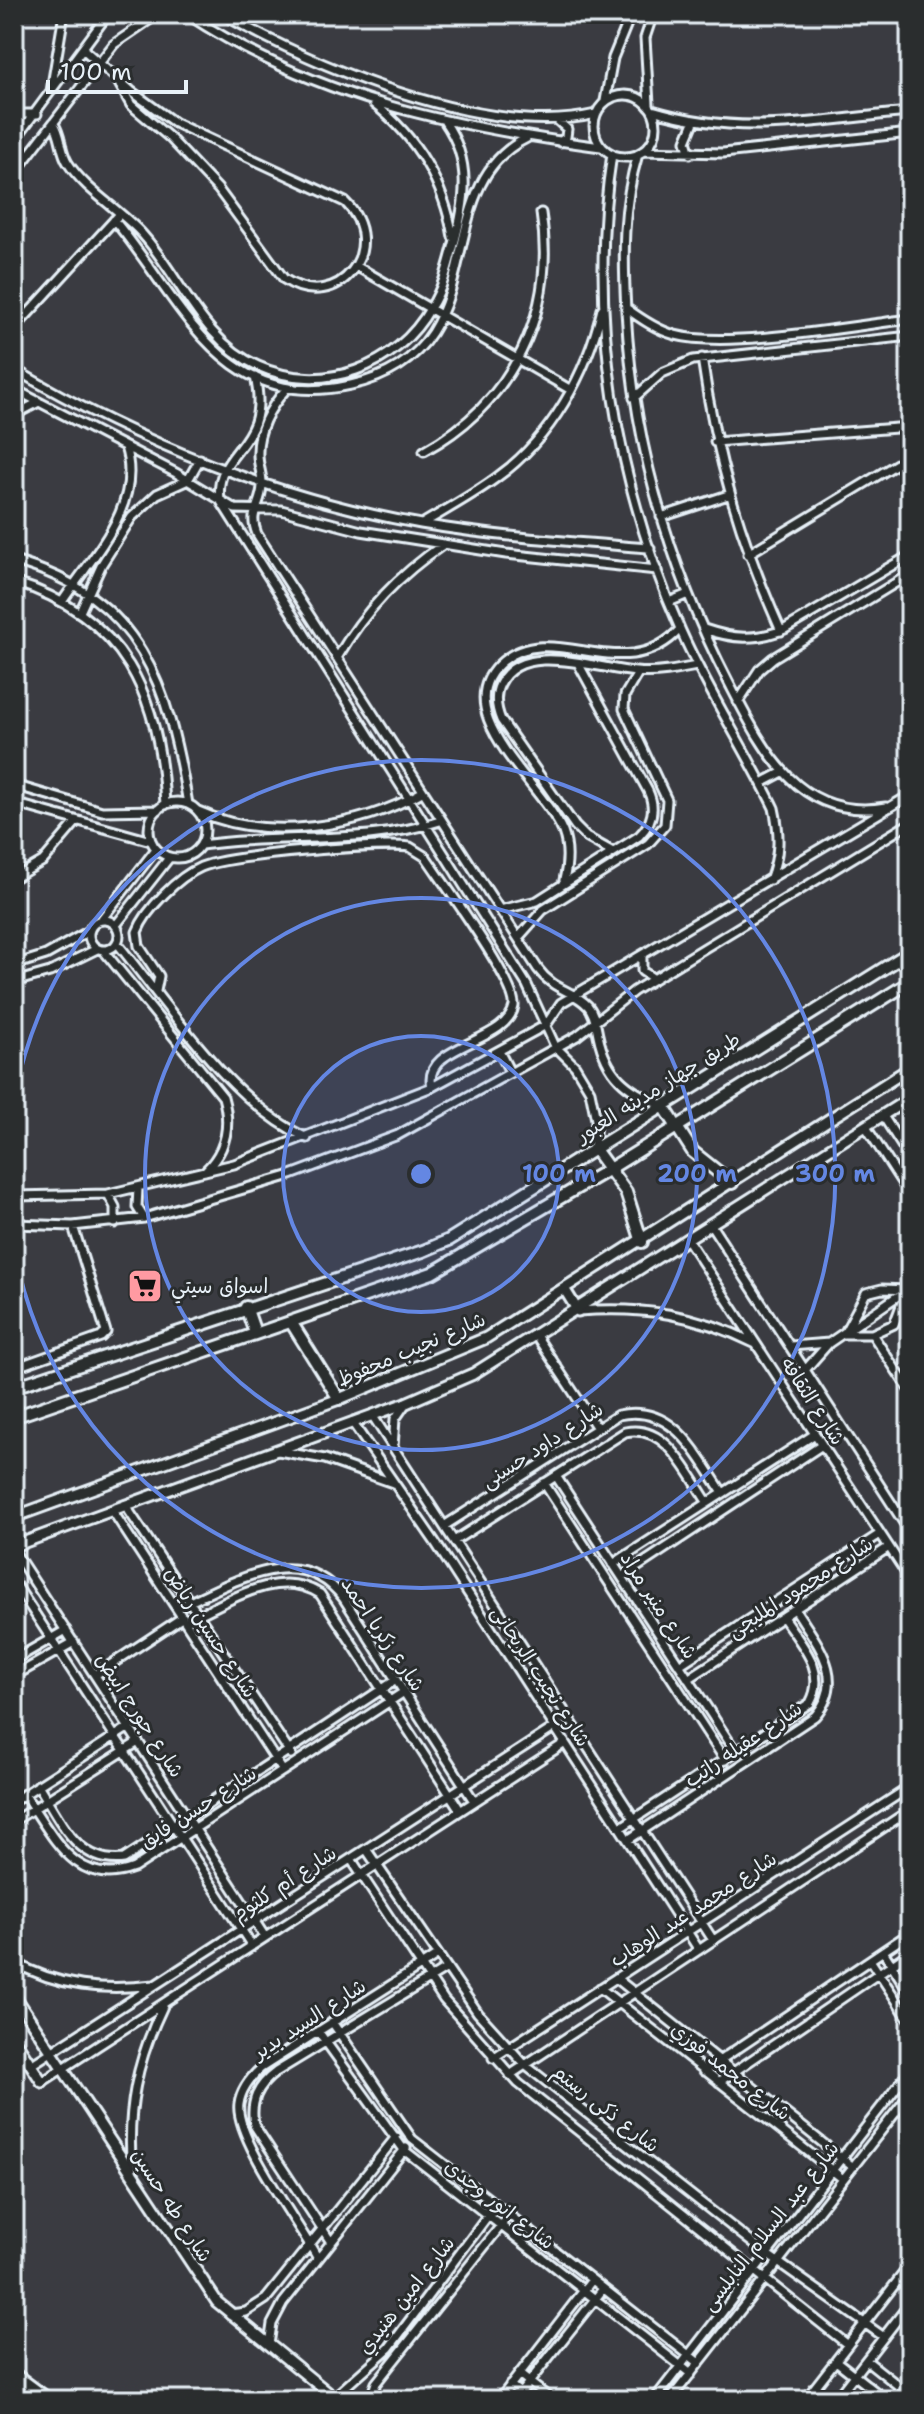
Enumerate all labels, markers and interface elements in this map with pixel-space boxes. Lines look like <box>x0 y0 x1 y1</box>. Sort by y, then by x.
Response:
scale bar <box>48 44 186 94</box>
text: 100 m <box>60 56 132 88</box>
street label: طريق جهاز مدينه العبور <box>569 1026 745 1149</box>
text: 100 m <box>522 1158 596 1190</box>
text: 200 m <box>657 1158 737 1190</box>
text: 300 m <box>795 1158 875 1190</box>
centre of rings <box>407 1160 435 1188</box>
supermarket icon: اسواق سيتي <box>126 1267 164 1305</box>
place label: اسواق سيتي <box>171 1273 268 1304</box>
street label: شارع نجيب محفوظ <box>333 1306 490 1393</box>
street label: شارع الثقافه <box>774 1352 851 1450</box>
street label: شارع داود حسنى <box>476 1396 608 1495</box>
street label: شارع محمود المليجى <box>722 1530 878 1645</box>
street label: شارع منير مراد <box>614 1546 703 1664</box>
street label: شارع حسين رياض <box>158 1561 263 1703</box>
street label: شارع زكريا احمد <box>334 1572 431 1697</box>
street label: شارع نجيب الريحانى <box>485 1600 596 1752</box>
street label: شارع جورج ابيض <box>89 1648 190 1783</box>
street label: شارع عقيله راتب <box>679 1695 807 1794</box>
street label: شارع حسن فايق <box>135 1760 262 1855</box>
street label: شارع أم كلثوم <box>227 1839 343 1929</box>
street label: شارع محمد عبد الوهاب <box>604 1845 782 1974</box>
street label: شارع السيد بدير <box>246 1973 371 2067</box>
street label: شارع محمد فوزي <box>665 2016 796 2128</box>
street label: شارع ذكى رستم <box>545 2058 665 2160</box>
street label: شارع عبد السلام النابلسى <box>696 2136 846 2317</box>
street label: شارع طه حسين <box>125 2143 218 2267</box>
street label: شارع انور وجدى <box>439 2153 560 2256</box>
street label: شارع امين هنيدي <box>352 2231 462 2361</box>

